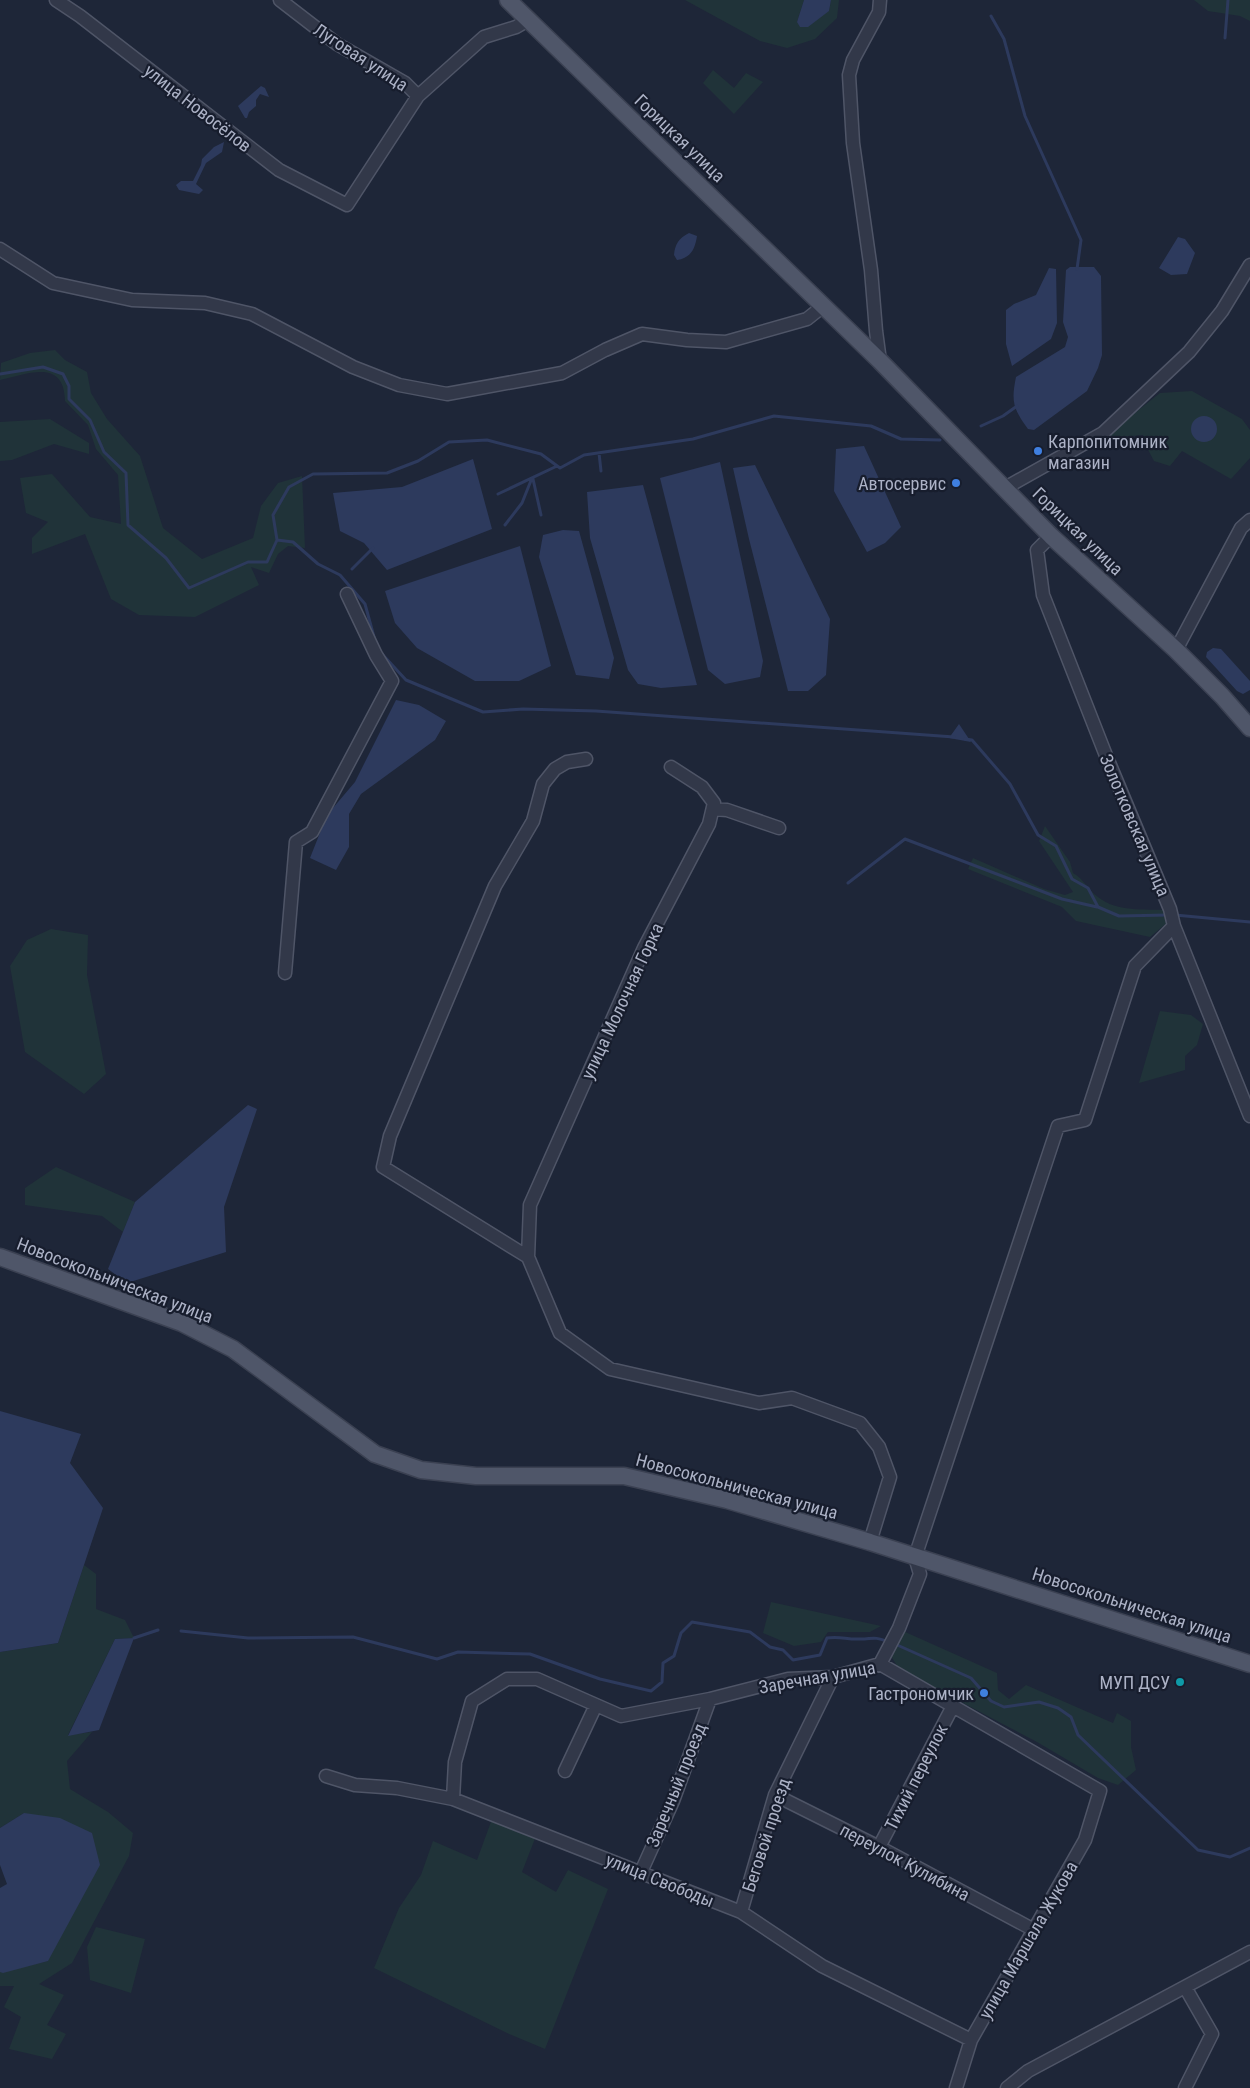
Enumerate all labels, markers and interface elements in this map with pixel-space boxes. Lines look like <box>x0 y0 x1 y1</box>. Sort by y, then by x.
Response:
street label: Луговая улица <box>310 19 412 95</box>
street label: улица Новосёлов <box>140 60 256 156</box>
street label: Горицкая улица <box>631 90 729 186</box>
place label: Карпопитомник магазин <box>1048 431 1167 473</box>
marker: Карпопитомник магазин <box>1032 445 1044 457</box>
place label: Автосервис <box>858 473 946 494</box>
marker: Автосервис <box>950 477 962 489</box>
street label: Горицкая улица <box>1029 483 1127 579</box>
street label: Золотковская улица <box>1096 751 1174 899</box>
street label: улица Молочная Горка <box>577 920 667 1082</box>
street label: Новосокольническая улица <box>14 1233 216 1327</box>
street label: Новосокольническая улица <box>634 1449 840 1523</box>
street label: Новосокольническая улица <box>1030 1563 1234 1647</box>
street label: Заречная улица <box>757 1656 877 1698</box>
place label: МУП ДСУ <box>1100 1672 1170 1693</box>
marker: МУП ДСУ <box>1174 1676 1186 1688</box>
place label: Гастрономчик <box>868 1683 974 1704</box>
marker: Гастрономчик <box>978 1687 990 1699</box>
street label: Заречный проезд <box>642 1720 711 1850</box>
street label: Тихий переулок <box>880 1720 952 1834</box>
street label: Беговой проезд <box>738 1775 794 1895</box>
street label: переулок Кулибина <box>837 1819 973 1905</box>
street label: улица Свободы <box>603 1849 717 1911</box>
street label: улица Маршала Жукова <box>974 1857 1082 2023</box>

